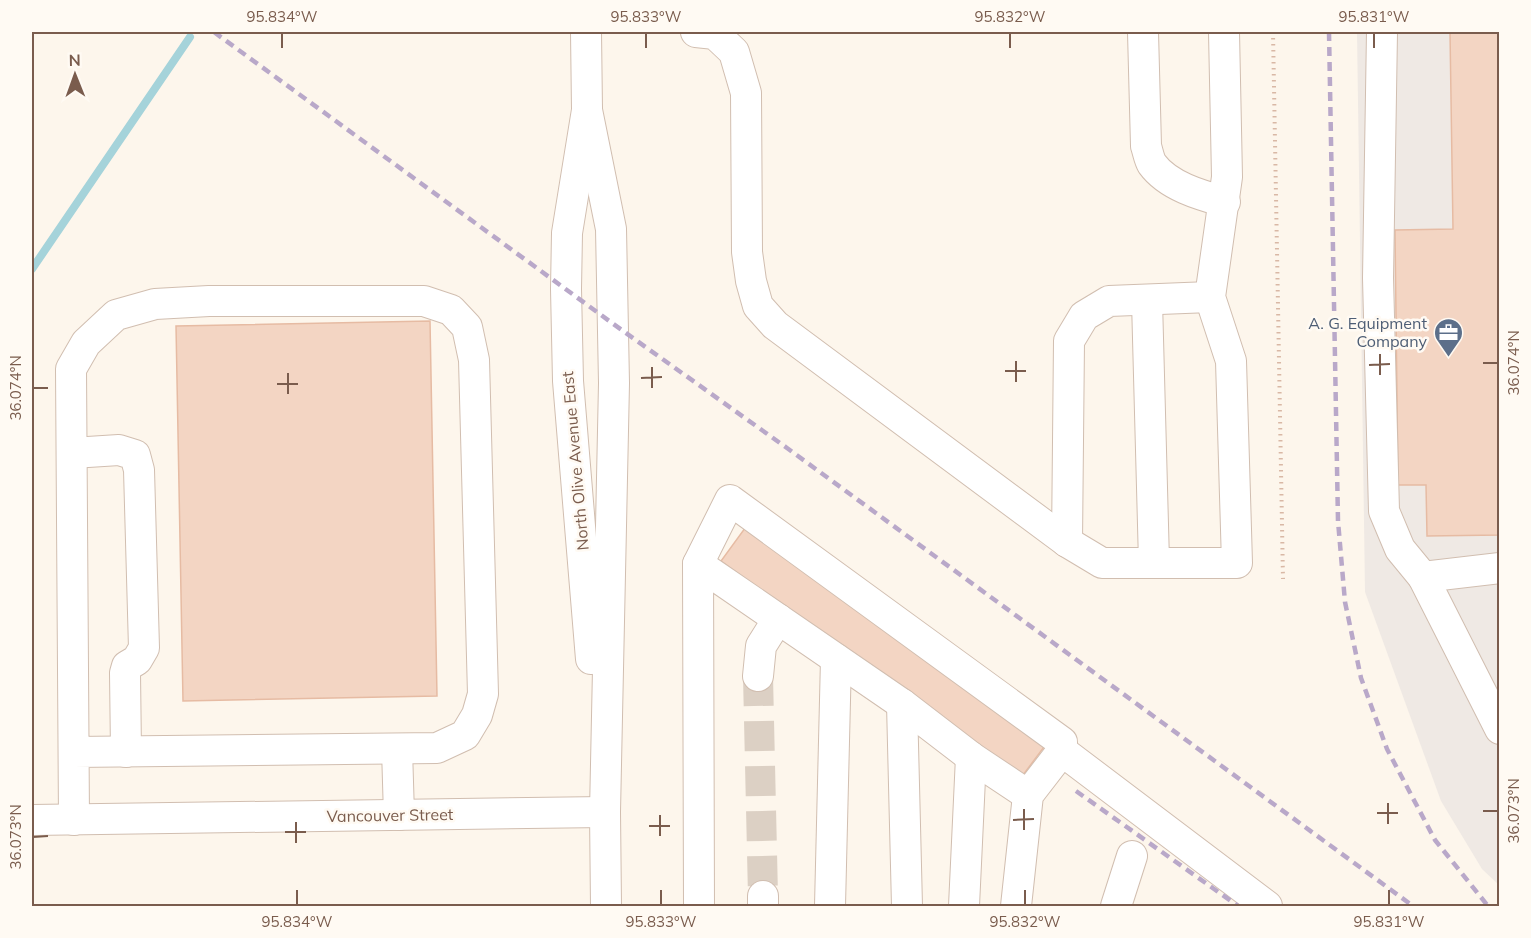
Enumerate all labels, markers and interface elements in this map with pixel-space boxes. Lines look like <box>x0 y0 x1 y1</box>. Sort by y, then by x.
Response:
text: 95.834°W <box>247 7 318 26</box>
text: 95.833°W <box>611 7 682 26</box>
text: 95.832°W <box>975 7 1046 26</box>
text: 95.831°W <box>1339 7 1410 26</box>
north arrow <box>45 45 105 105</box>
text: N <box>69 50 81 70</box>
place label: A. G. Equipment Company <box>1308 313 1428 351</box>
office icon: A. G. Equipment Company <box>1432 316 1464 358</box>
text: 36.074°N <box>1504 330 1523 396</box>
text: 36.074°N <box>6 355 25 421</box>
street label: North Olive Avenue East <box>557 370 593 552</box>
text: 36.073°N <box>1504 778 1523 844</box>
text: 36.073°N <box>6 804 25 870</box>
street label: Vancouver Street <box>326 804 454 826</box>
text: 95.834°W <box>262 912 333 931</box>
text: 95.833°W <box>626 912 697 931</box>
text: 95.832°W <box>990 912 1061 931</box>
text: 95.831°W <box>1354 912 1425 931</box>

